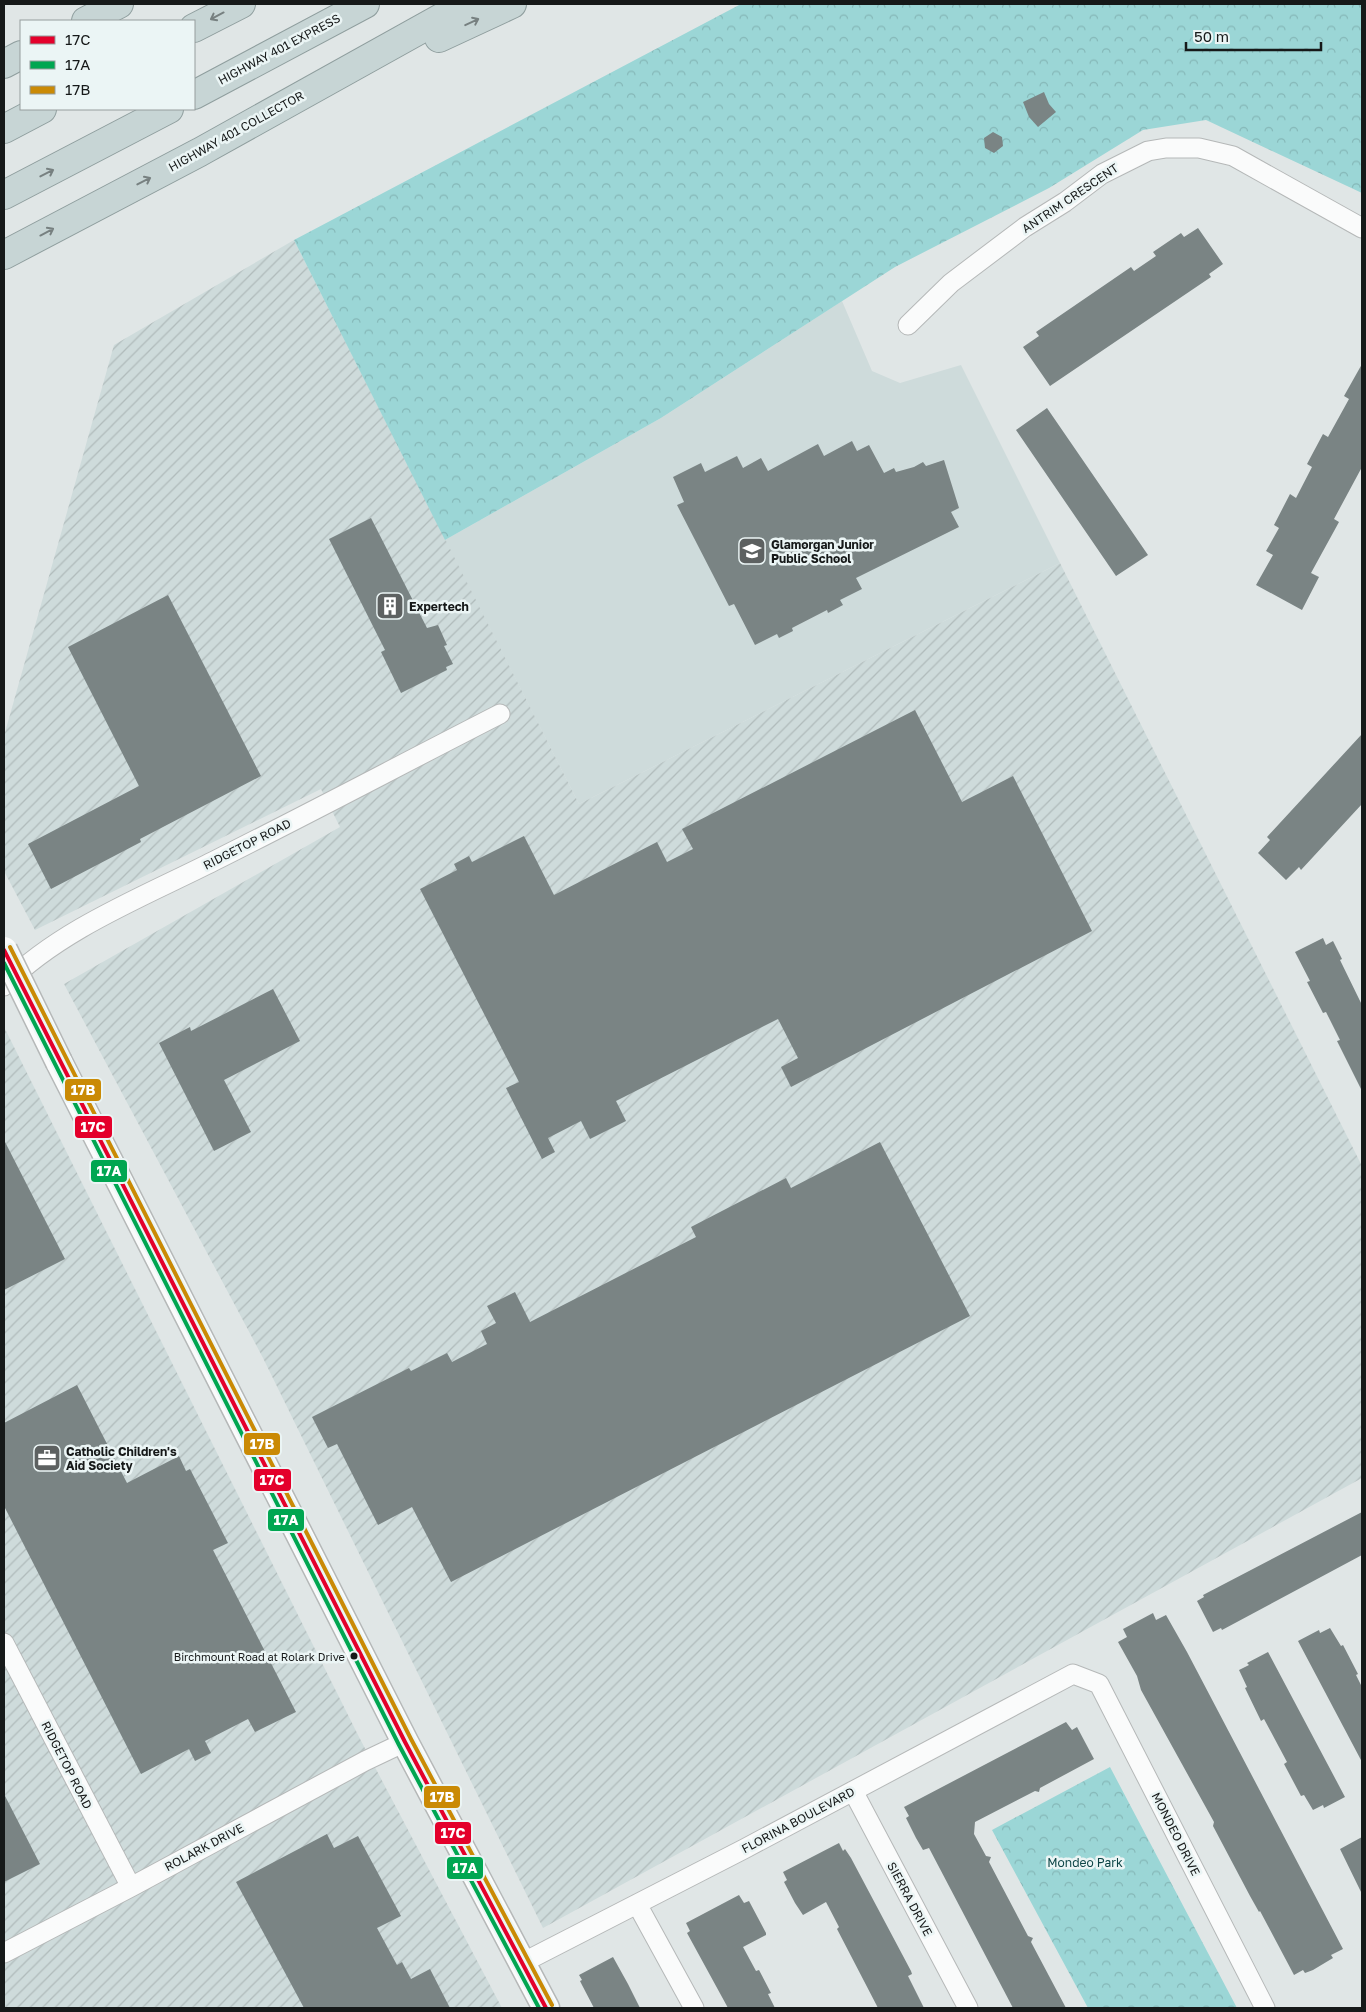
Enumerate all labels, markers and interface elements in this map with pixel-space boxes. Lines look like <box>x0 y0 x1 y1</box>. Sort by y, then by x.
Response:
street label: HIGHWAY 401 EXPRESS <box>215 10 343 88</box>
one-way arrow <box>210 12 225 21</box>
one-way arrow <box>464 17 479 27</box>
legend <box>20 20 195 110</box>
scale bar <box>1186 20 1321 52</box>
text: 50 m <box>1194 27 1229 45</box>
text: 17C <box>65 30 90 48</box>
text: 17A <box>65 55 90 73</box>
text: 17B <box>65 80 90 98</box>
street label: HIGHWAY 401 COLLECTOR <box>166 87 306 175</box>
street label: ANTRIM CRESCENT <box>1019 160 1122 236</box>
one-way arrow <box>39 168 54 177</box>
one-way arrow <box>136 176 151 185</box>
one-way arrow <box>39 227 54 237</box>
school or university icon: Glamorgan Junior Public School <box>737 536 767 566</box>
place label: Glamorgan Junior Public School <box>771 537 874 566</box>
building icon: Expertech <box>375 591 405 621</box>
place label: Expertech <box>409 599 469 614</box>
street label: RIDGETOP ROAD <box>201 815 293 873</box>
line badge: 17B <box>64 1078 102 1102</box>
text: 17B <box>71 1081 95 1098</box>
line badge: 17C <box>74 1115 113 1139</box>
text: 17C <box>81 1118 105 1135</box>
line badge: 17A <box>90 1159 128 1183</box>
text: 17A <box>97 1162 121 1179</box>
line badge: 17B <box>243 1432 281 1456</box>
text: 17B <box>250 1435 274 1452</box>
office icon: Catholic Children's Aid Society <box>32 1443 62 1473</box>
place label: Catholic Children's Aid Society <box>66 1444 177 1473</box>
line badge: 17C <box>253 1468 292 1492</box>
text: 17C <box>260 1471 284 1488</box>
line badge: 17A <box>267 1508 305 1532</box>
text: 17A <box>274 1511 298 1528</box>
place label: Birchmount Road at Rolark Drive <box>174 1650 345 1663</box>
marker: Birchmount Road at Rolark Drive <box>349 1651 359 1661</box>
street label: RIDGETOP ROAD <box>38 1719 96 1811</box>
street label: FLORINA BOULEVARD <box>739 1784 857 1856</box>
line badge: 17B <box>423 1785 461 1809</box>
text: 17B <box>430 1788 454 1805</box>
street label: MONDEO DRIVE <box>1149 1790 1203 1878</box>
street label: ROLARK DRIVE <box>162 1820 246 1874</box>
line badge: 17C <box>434 1821 472 1845</box>
text: 17C <box>441 1824 465 1841</box>
park label: Mondeo Park <box>1047 1855 1123 1870</box>
line badge: 17A <box>446 1856 484 1880</box>
text: 17A <box>453 1859 477 1876</box>
street label: SIERRA DRIVE <box>884 1859 936 1939</box>

